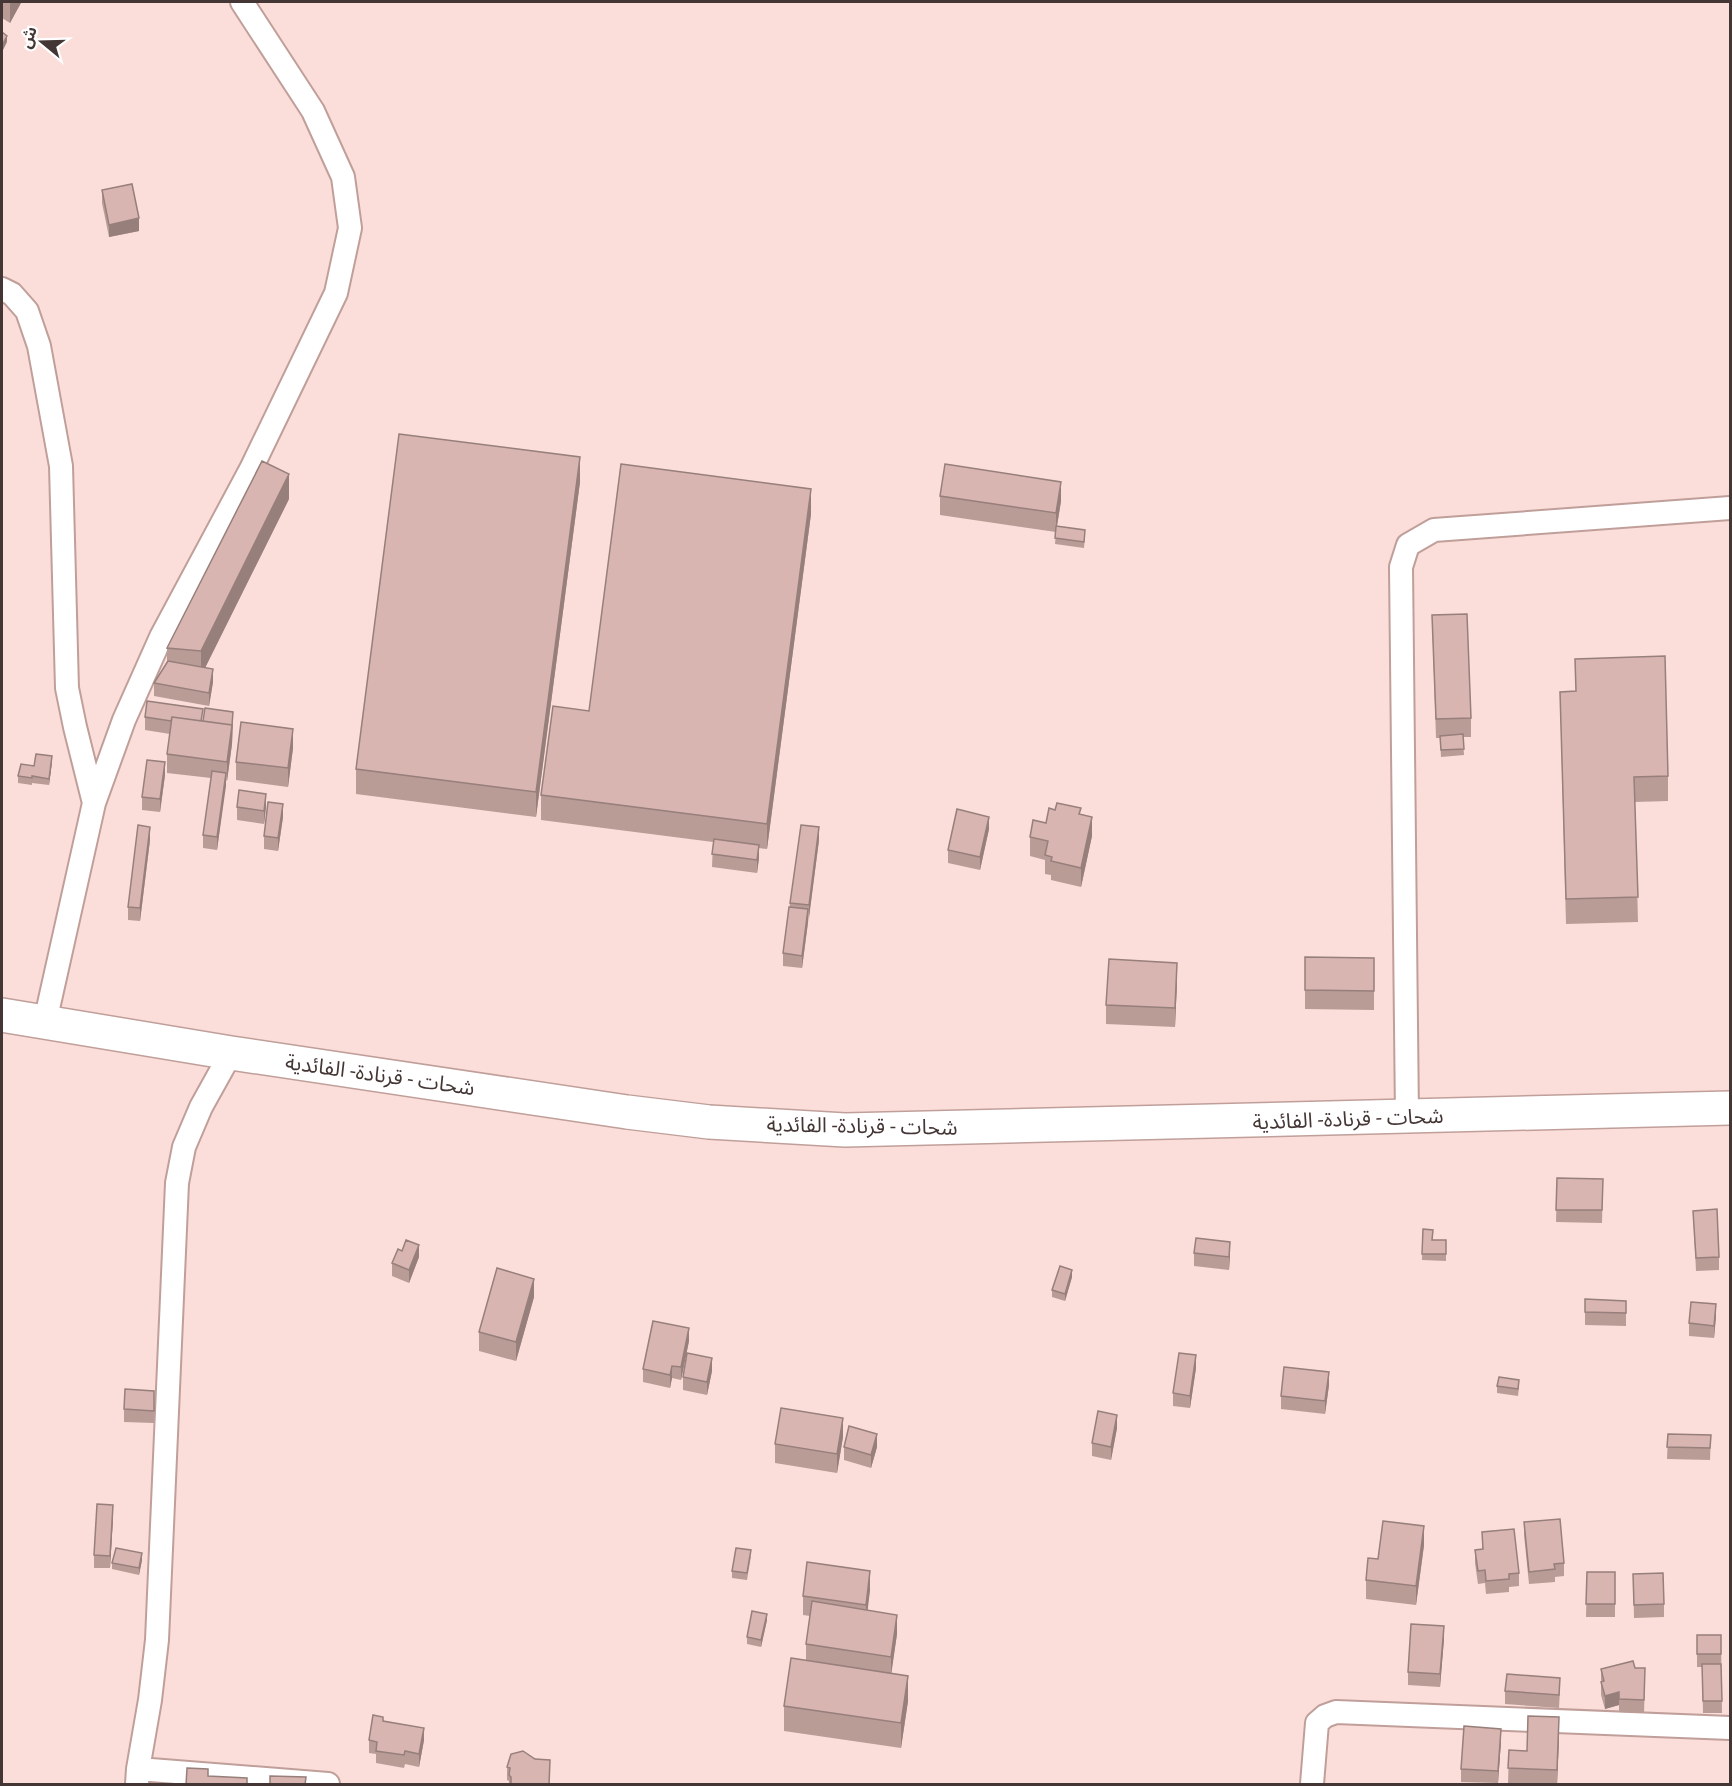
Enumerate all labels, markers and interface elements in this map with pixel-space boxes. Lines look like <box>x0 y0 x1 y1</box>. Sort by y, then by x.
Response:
north arrow <box>12 12 72 72</box>
text: ش <box>16 24 41 51</box>
street label: شحات - قرنادة- الفائدية <box>284 1049 476 1100</box>
street label: شحات - قرنادة- الفائدية <box>1252 1103 1444 1134</box>
street label: شحات - قرنادة- الفائدية <box>766 1111 958 1140</box>

